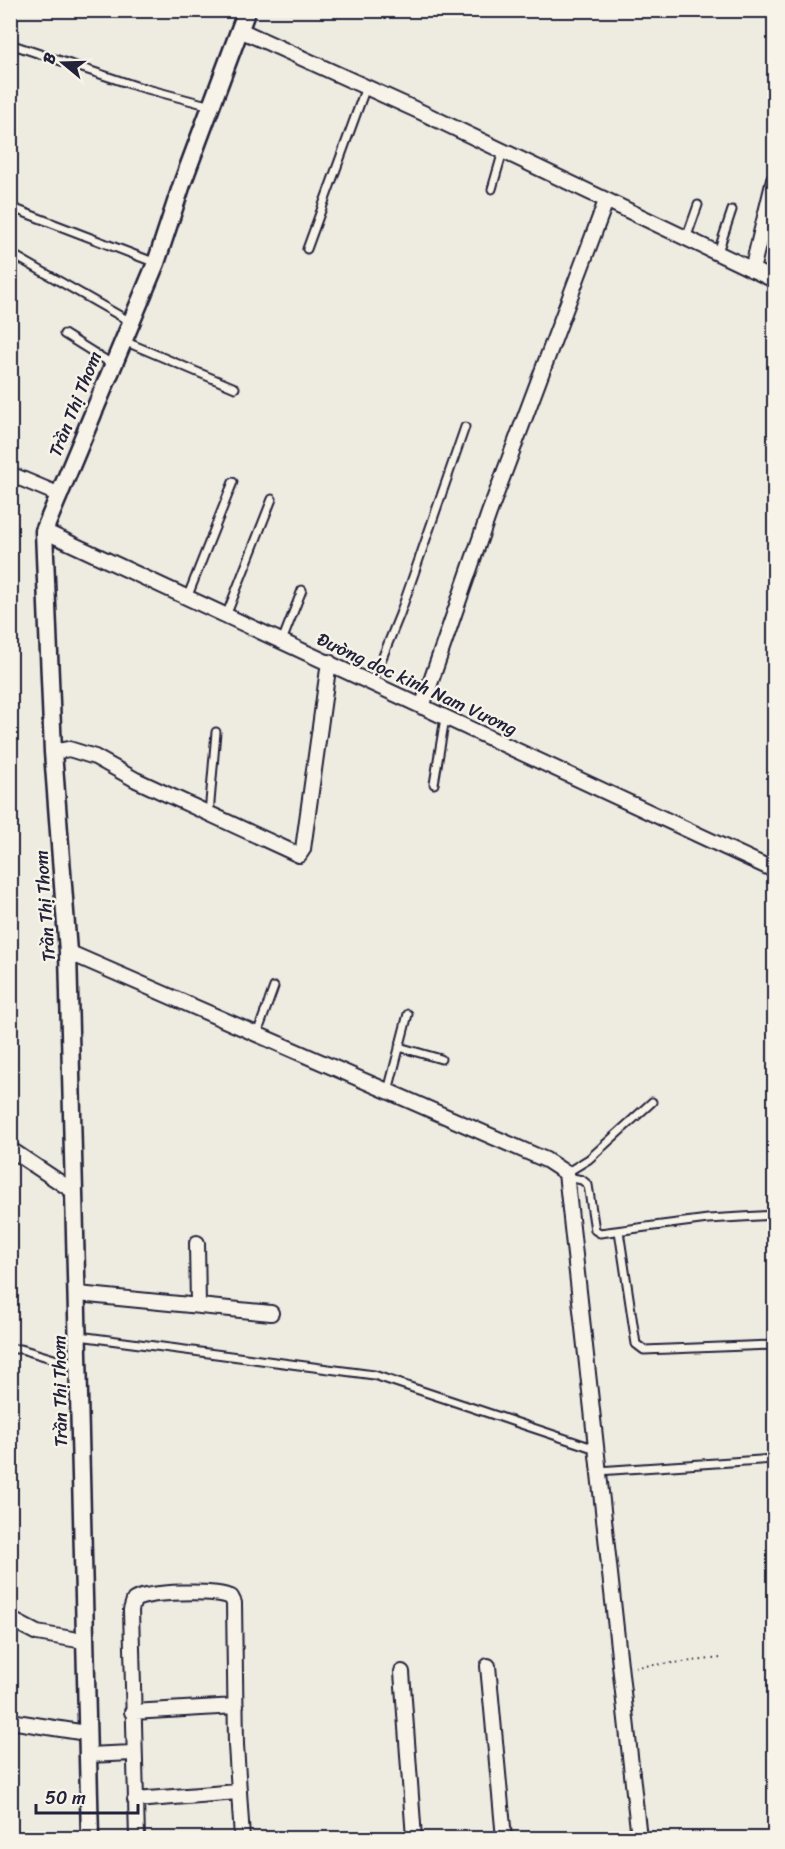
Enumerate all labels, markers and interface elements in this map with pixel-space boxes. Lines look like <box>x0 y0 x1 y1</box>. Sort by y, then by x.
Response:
north arrow <box>33 33 93 93</box>
text: B <box>34 48 65 68</box>
street label: Trần Thị Thơm <box>39 346 111 462</box>
street label: Đường dọc kinh Nam Vương <box>311 623 523 745</box>
street label: Trần Thị Thơm <box>25 849 65 963</box>
street label: Trần Thị Thơm <box>43 1335 77 1447</box>
scale bar <box>36 1777 138 1815</box>
text: 50 m <box>45 1782 86 1814</box>

